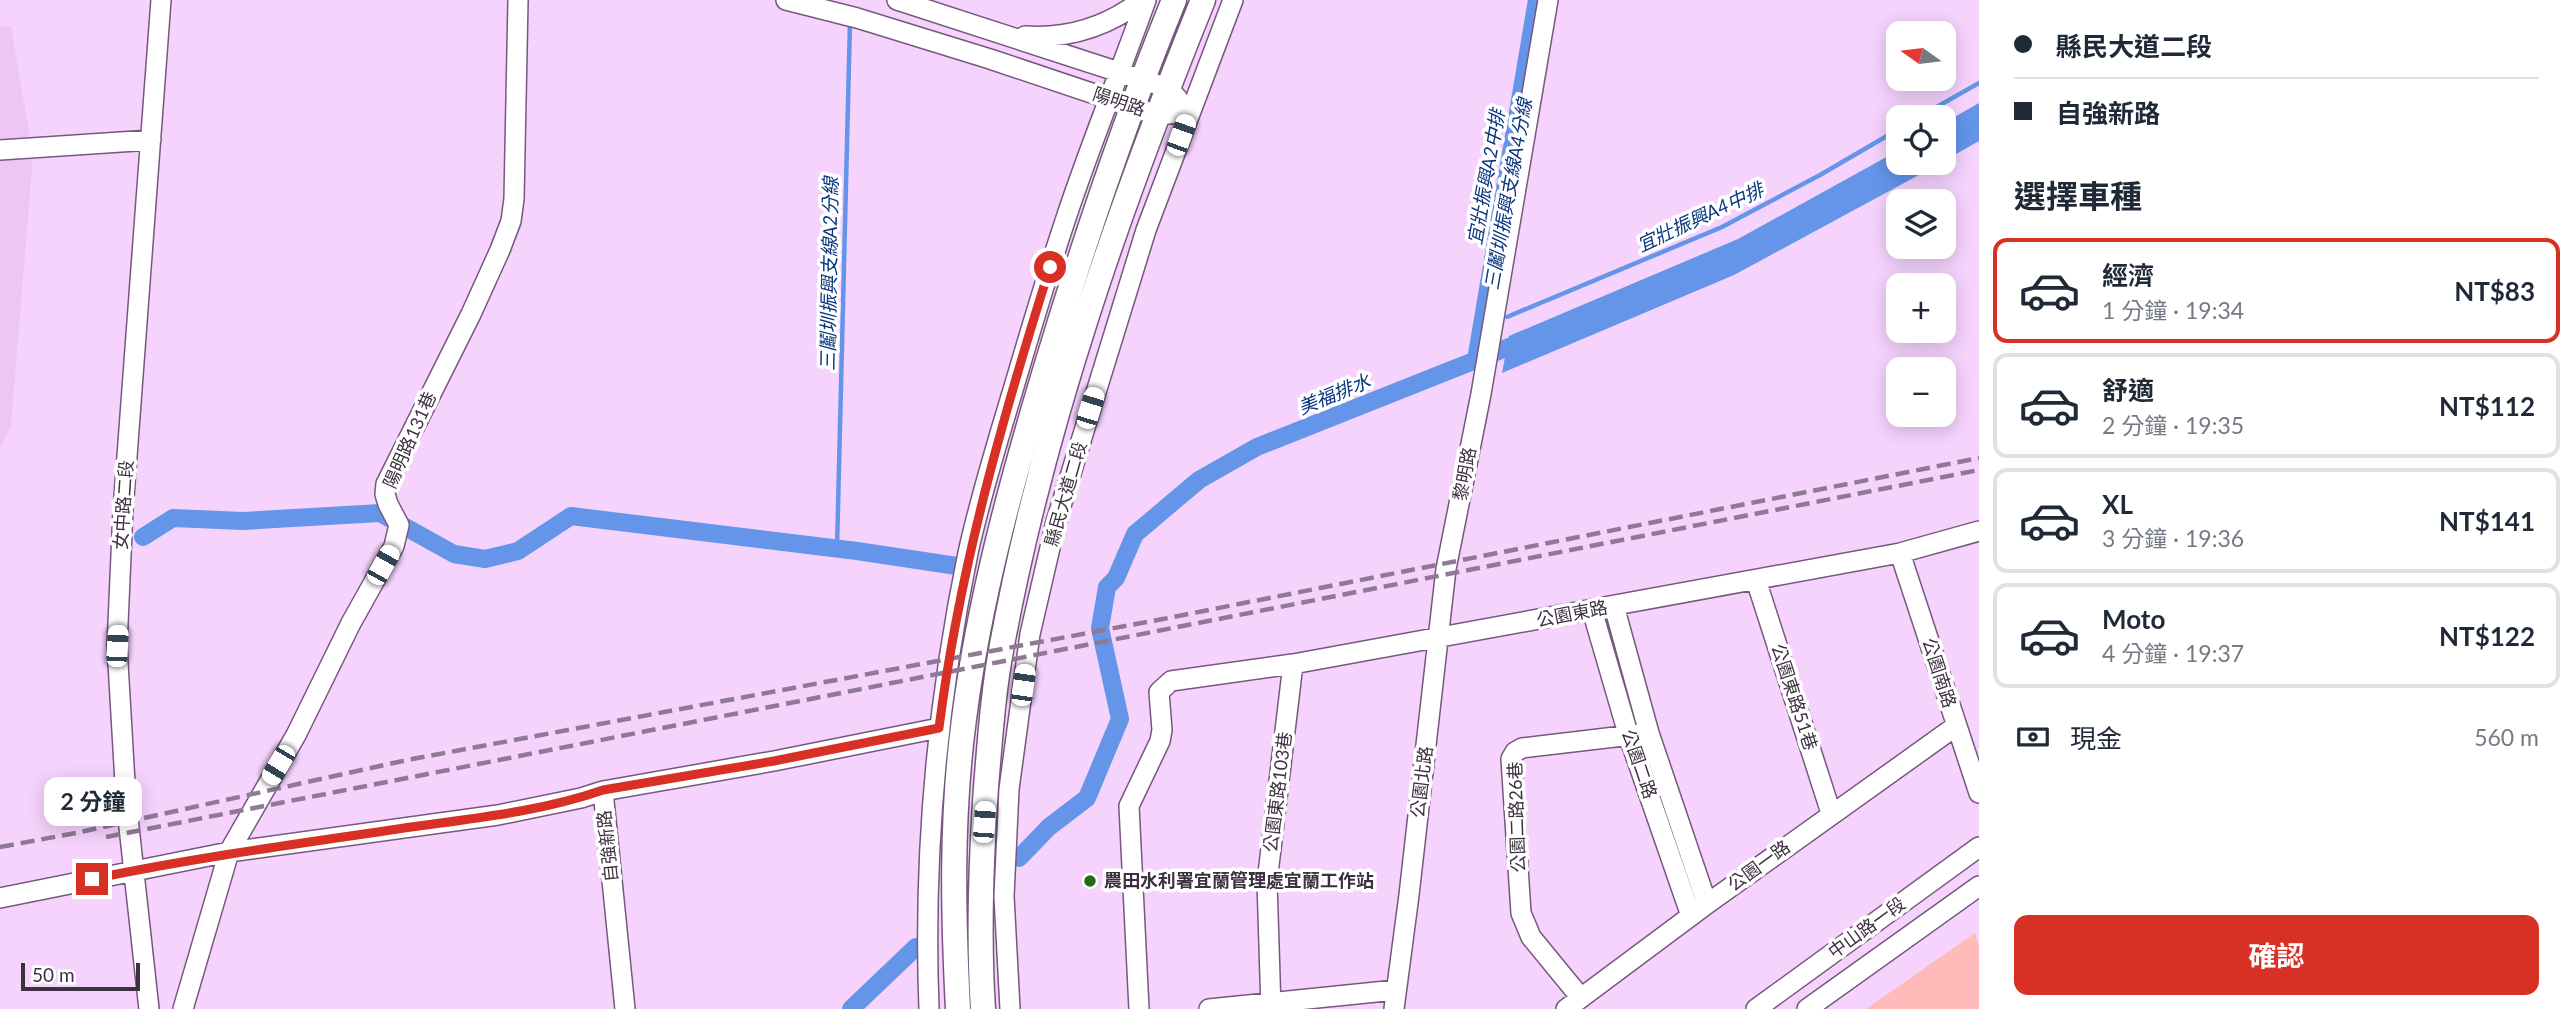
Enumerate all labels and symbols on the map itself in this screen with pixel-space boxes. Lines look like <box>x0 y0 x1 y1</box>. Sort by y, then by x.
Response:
north arrow <box>1886 21 1956 91</box>
street label: 陽明路 <box>1090 82 1148 120</box>
water label: 三鬮圳振興支線A4分線 <box>1479 94 1536 291</box>
water label: 宜壯振興A2中排 <box>1462 105 1509 246</box>
car <box>1164 112 1199 158</box>
water label: 三鬮圳振興支線A2分線 <box>815 175 842 371</box>
water label: 宜壯振興A4中排 <box>1633 176 1769 256</box>
route start <box>1034 251 1066 283</box>
water label: 美福排水 <box>1294 368 1374 418</box>
car <box>1074 385 1107 431</box>
street label: 陽明路131巷 <box>378 388 440 491</box>
street label: 縣民大道二段 <box>1040 439 1090 549</box>
street label: 黎明路 <box>1448 445 1480 502</box>
street label: 女中路二段 <box>109 459 137 551</box>
car <box>364 542 403 588</box>
street label: 公園東路 <box>1534 595 1609 631</box>
car <box>106 624 129 668</box>
street label: 公園南路 <box>1918 635 1962 710</box>
street label: 公園東路51巷 <box>1767 641 1823 753</box>
car <box>1010 663 1037 707</box>
street label: 公園二路 <box>1618 726 1662 801</box>
street label: 公園東路103巷 <box>1259 730 1295 853</box>
car <box>259 742 298 788</box>
street label: 公園北路 <box>1406 745 1436 819</box>
street label: 公園二路26巷 <box>1503 761 1529 873</box>
callout: 2 分鐘 <box>43 778 141 826</box>
car <box>973 800 996 844</box>
street label: 自強新路 <box>592 809 622 883</box>
street label: 公園一路 <box>1723 835 1794 895</box>
route end <box>76 863 108 895</box>
place label: 農田水利署宜蘭管理處宜蘭工作站 <box>1104 869 1374 891</box>
marker: 農田水利署宜蘭管理處宜蘭工作站 <box>1082 873 1098 889</box>
street label: 中山路一段 <box>1824 892 1909 963</box>
scale bar <box>21 960 140 992</box>

